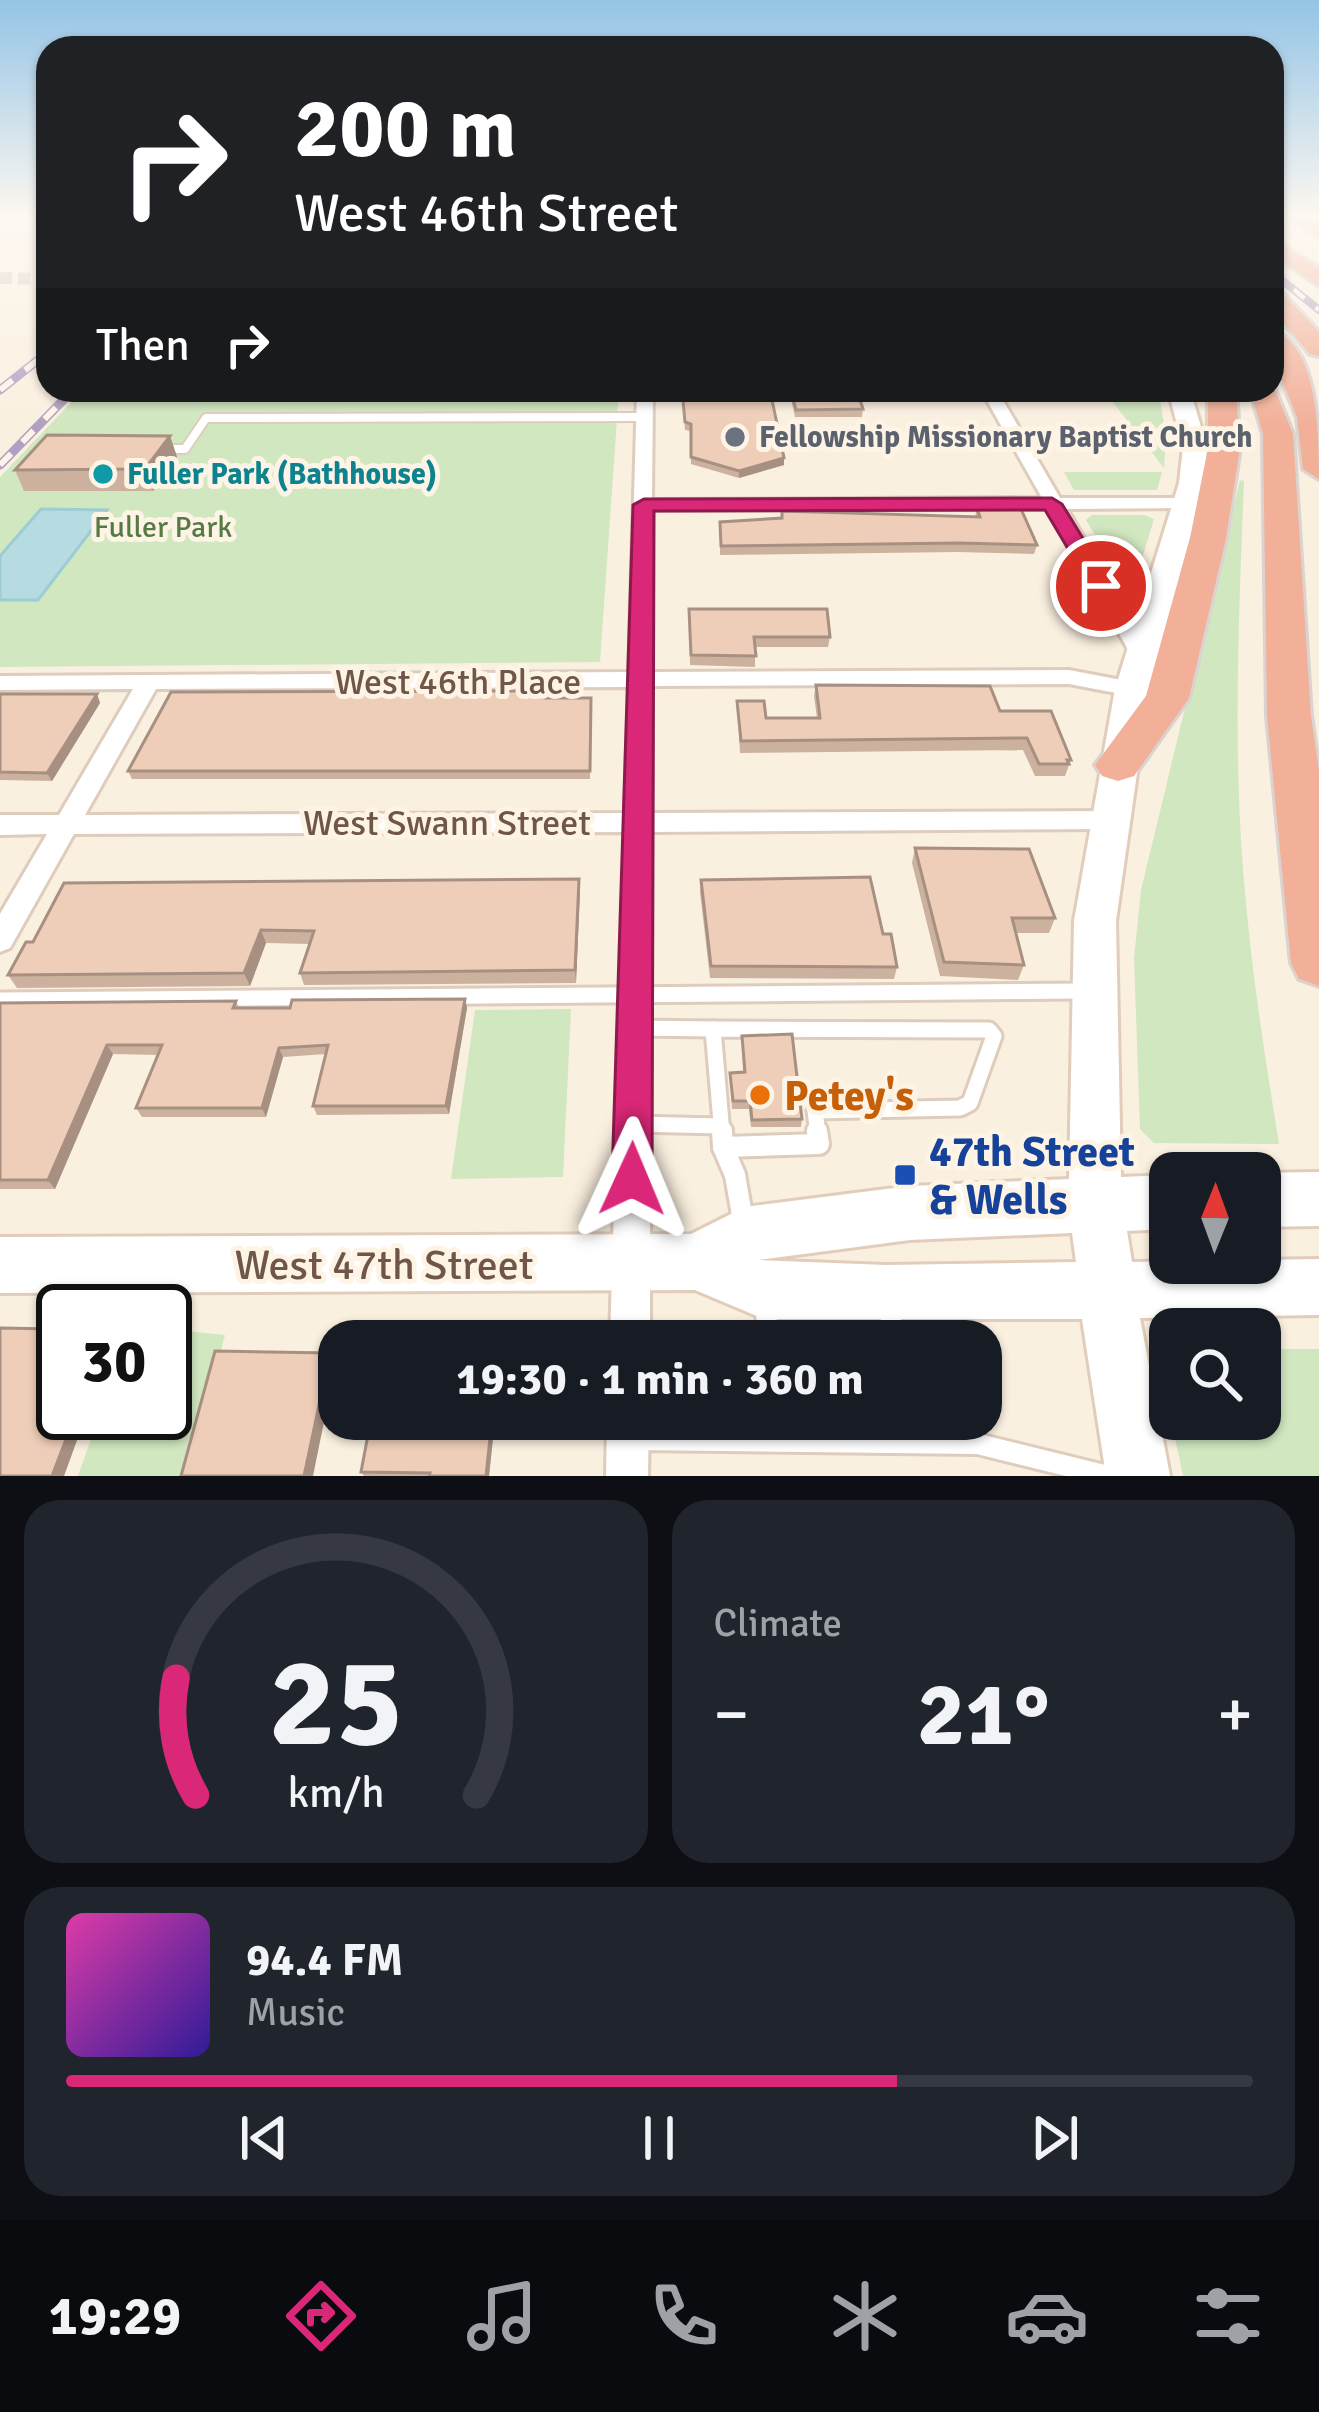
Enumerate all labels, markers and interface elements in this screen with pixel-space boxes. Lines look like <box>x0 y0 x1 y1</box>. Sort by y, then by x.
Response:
text: 200 m <box>294 77 516 181</box>
icon: right <box>96 84 252 240</box>
text: West 46th Street <box>294 180 678 247</box>
icon: right <box>214 312 280 378</box>
text: Then <box>96 318 190 373</box>
place label: Fellowship Missionary Baptist Church <box>759 419 1253 456</box>
marker: Fellowship Missionary Baptist Church <box>722 424 748 450</box>
place label: Fuller Park (Bathhouse) <box>127 456 437 493</box>
marker: Fuller Park (Bathhouse) <box>90 461 116 487</box>
park label: Fuller Park <box>94 509 232 546</box>
pin <box>1050 535 1152 637</box>
icon: arrive <box>1068 553 1134 619</box>
street label: West 46th Place <box>335 660 581 705</box>
street label: West Swann Street <box>303 801 591 846</box>
place label: Petey's <box>784 1071 914 1122</box>
marker: Petey's <box>747 1082 773 1108</box>
position arrow <box>569 1116 695 1242</box>
place label: 47th Street & Wells <box>929 1127 1135 1226</box>
north arrow <box>1149 1152 1281 1284</box>
map controls <box>1149 1152 1281 1440</box>
marker: 47th Street & Wells <box>892 1162 918 1188</box>
street label: West 47th Street <box>235 1240 533 1291</box>
speed limit sign: 30 <box>36 1284 192 1440</box>
button: search <box>1149 1308 1281 1440</box>
text: 19:30 · 1 min · 360 m <box>456 1352 864 1407</box>
text: Climate <box>714 1599 842 1647</box>
text: 25 <box>268 1627 403 1780</box>
text: 21° <box>917 1659 1050 1770</box>
text: − <box>714 1674 749 1755</box>
text: + <box>1217 1674 1253 1755</box>
text: km/h <box>287 1766 384 1819</box>
text: 94.4 FM <box>246 1933 403 1988</box>
text: Music <box>246 1988 345 2036</box>
icon: previous <box>231 2105 297 2171</box>
icon: pause <box>626 2105 692 2171</box>
icon: next <box>1022 2105 1088 2171</box>
icon: directions <box>279 2274 363 2358</box>
icon: music <box>460 2274 544 2358</box>
icon: phone <box>642 2274 726 2358</box>
icon: climate <box>823 2274 907 2358</box>
icon: car <box>1005 2274 1089 2358</box>
icon: filters <box>1186 2274 1270 2358</box>
text: 19:29 <box>49 2283 181 2350</box>

